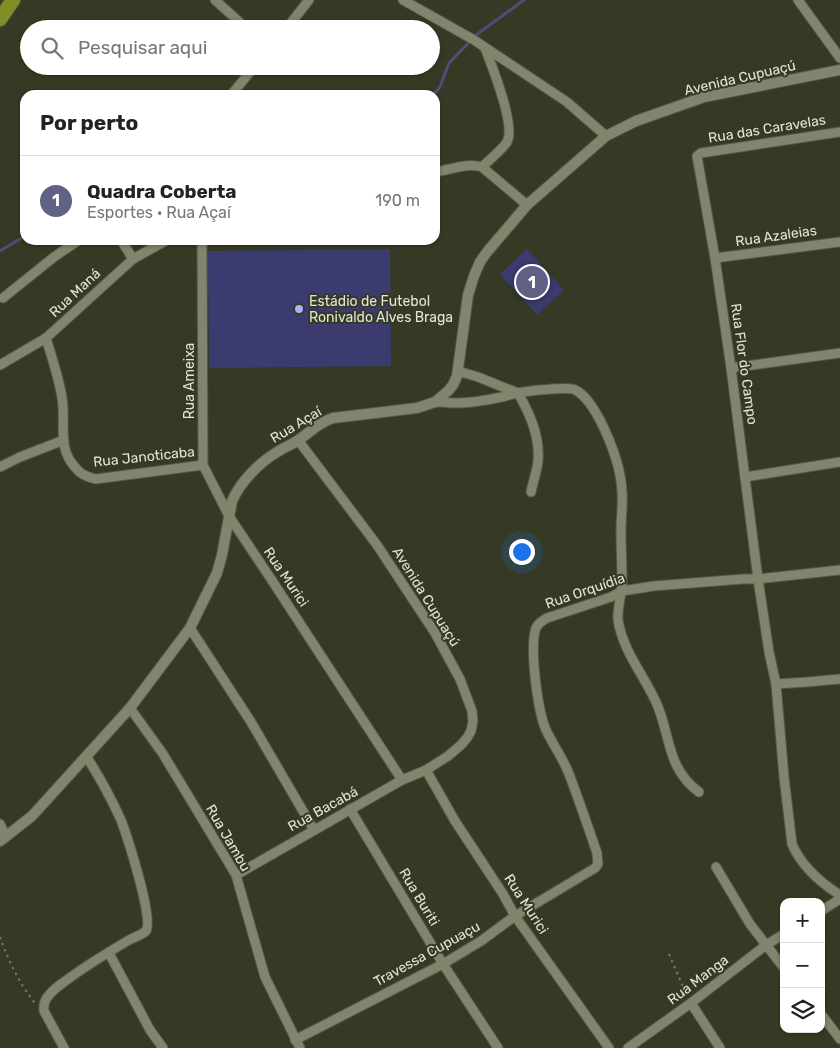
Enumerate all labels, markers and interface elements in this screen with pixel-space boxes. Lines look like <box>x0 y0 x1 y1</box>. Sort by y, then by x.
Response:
search box <box>20 20 440 75</box>
icon: search <box>38 34 66 62</box>
text: Pesquisar aqui <box>78 36 207 59</box>
street label: Avenida Cupuaçú <box>683 57 797 99</box>
text: Por perto <box>40 110 138 135</box>
street label: Rua das Caravelas <box>707 111 827 147</box>
text: Quadra Coberta <box>87 180 237 203</box>
text: 1 <box>52 191 60 210</box>
text: 190 m <box>375 191 420 210</box>
text: Esportes · Rua Açaí <box>87 203 231 222</box>
street label: Rua Azaleias <box>734 222 818 250</box>
pin: 1 <box>516 263 548 301</box>
street label: Rua Maná <box>46 265 104 321</box>
place label: Estádio de Futebol Ronivaldo Alves Braga <box>309 293 453 326</box>
street label: Rua Flor do Campo <box>727 302 761 426</box>
marker: Estádio de Futebol Ronivaldo Alves Braga <box>293 303 305 315</box>
street label: Rua Ameixa <box>181 343 198 419</box>
street label: Rua Açaí <box>267 403 325 447</box>
street label: Rua Janoticaba <box>92 443 196 471</box>
your location <box>509 539 535 565</box>
street label: Rua Murici <box>260 544 312 610</box>
street label: Avenida Cupuaçú <box>389 544 463 650</box>
street label: Rua Orquídia <box>543 569 627 613</box>
street label: Rua Bacabá <box>285 783 361 835</box>
street label: Rua Jambu <box>202 801 254 875</box>
street label: Rua Buriti <box>395 865 443 929</box>
street label: Rua Murici <box>500 871 552 937</box>
map controls <box>780 898 825 1033</box>
button: + <box>780 898 825 943</box>
street label: Travessa Cupuaçu <box>371 918 483 990</box>
button: − <box>780 943 825 988</box>
street label: Rua Manga <box>664 951 732 1009</box>
button: layers <box>780 988 825 1033</box>

